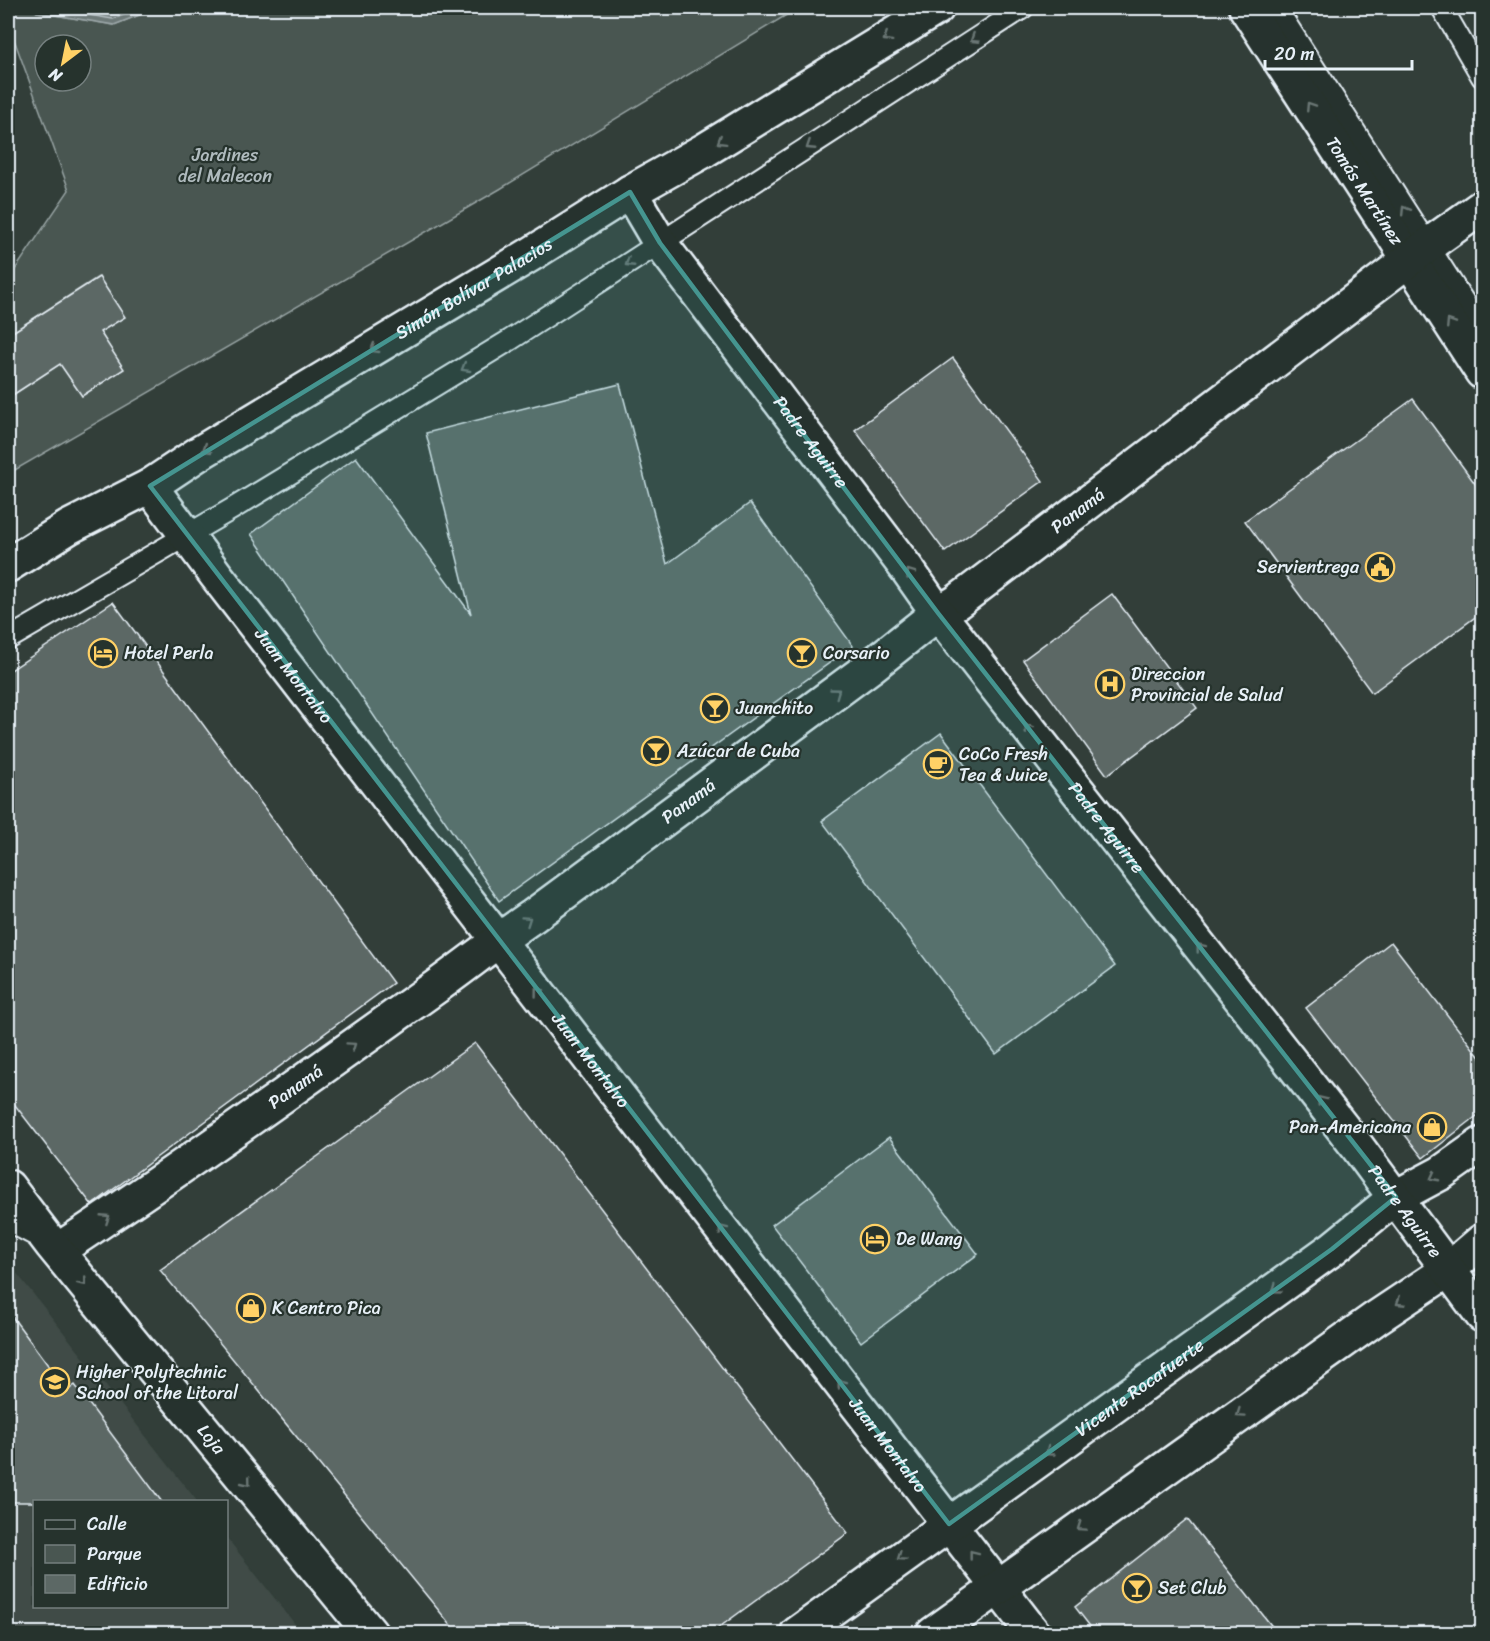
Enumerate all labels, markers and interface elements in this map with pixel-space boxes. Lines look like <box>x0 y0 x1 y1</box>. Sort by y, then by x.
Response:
one-way arrow <box>883 31 893 43</box>
one-way arrow <box>969 32 980 43</box>
north arrow <box>33 33 93 93</box>
scale bar <box>1265 33 1412 71</box>
text: 20 m <box>1274 38 1314 70</box>
text: N <box>42 60 69 91</box>
one-way arrow <box>1306 102 1318 112</box>
street label: Tomás Martínez <box>1317 130 1412 252</box>
one-way arrow <box>717 133 727 145</box>
one-way arrow <box>806 138 816 150</box>
park label: Jardines del Malecon <box>178 139 272 192</box>
one-way arrow <box>1401 206 1412 217</box>
street label: Simón Bolívar Palacios <box>389 228 560 348</box>
one-way arrow <box>625 256 636 267</box>
one-way arrow <box>1446 319 1458 329</box>
one-way arrow <box>370 341 380 353</box>
one-way arrow <box>461 361 471 373</box>
street label: Padre Aguirre <box>765 388 857 496</box>
one-way arrow <box>202 442 212 453</box>
street label: Panamá <box>1044 479 1112 542</box>
place label: Servientrega <box>1257 551 1360 583</box>
public building icon: Servientrega <box>1364 551 1396 583</box>
one-way arrow <box>906 568 917 579</box>
street label: Juan Montalvo <box>245 620 341 731</box>
hotel icon: Hotel Perla <box>87 637 119 669</box>
place label: Hotel Perla <box>124 637 214 669</box>
bar icon: Corsario <box>786 637 818 669</box>
place label: Corsario <box>823 637 890 669</box>
place label: Direccion Provincial de Salud <box>1131 658 1284 711</box>
hospital icon: Direccion Provincial de Salud <box>1094 668 1126 700</box>
one-way arrow <box>830 688 841 699</box>
bar icon: Juanchito <box>699 692 731 724</box>
place label: Juanchito <box>735 692 813 724</box>
one-way arrow <box>1025 723 1036 734</box>
bar icon: Azúcar de Cuba <box>640 735 672 767</box>
place label: Azúcar de Cuba <box>676 735 800 767</box>
place label: CoCo Fresh Tea & Juice <box>959 738 1048 791</box>
cafe icon: CoCo Fresh Tea & Juice <box>922 748 954 780</box>
street label: Panamá <box>654 770 723 832</box>
street label: Padre Aguirre <box>1060 774 1153 881</box>
one-way arrow <box>521 916 532 927</box>
one-way arrow <box>1197 943 1208 954</box>
one-way arrow <box>535 987 546 998</box>
street label: Juan Montalvo <box>543 1004 639 1115</box>
one-way arrow <box>345 1042 356 1053</box>
street label: Panamá <box>261 1056 330 1118</box>
one-way arrow <box>1317 1096 1328 1107</box>
place label: Pan-Americana <box>1289 1111 1412 1143</box>
shop icon: Pan-Americana <box>1416 1111 1448 1143</box>
street label: Padre Aguirre <box>1359 1157 1451 1265</box>
one-way arrow <box>1430 1170 1440 1181</box>
one-way arrow <box>100 1215 111 1226</box>
hotel icon: De Wang <box>859 1223 891 1255</box>
place label: De Wang <box>896 1223 963 1255</box>
one-way arrow <box>718 1224 729 1235</box>
one-way arrow <box>76 1275 87 1286</box>
one-way arrow <box>1271 1282 1282 1293</box>
shop icon: K Centro Pica <box>235 1292 267 1324</box>
place label: K Centro Pica <box>272 1292 381 1324</box>
one-way arrow <box>1395 1295 1406 1306</box>
street label: Vicente Rocafuerte <box>1068 1330 1211 1445</box>
place label: Higher Polytechnic School of the Litoral <box>76 1356 239 1409</box>
school or university icon: Higher Polytechnic School of the Litoral <box>39 1366 71 1398</box>
one-way arrow <box>837 1379 848 1390</box>
street label: Juan Montalvo <box>840 1389 936 1500</box>
one-way arrow <box>1236 1407 1247 1418</box>
street label: Loja <box>189 1417 235 1463</box>
one-way arrow <box>1044 1445 1055 1456</box>
one-way arrow <box>239 1475 250 1486</box>
legend <box>33 1500 228 1608</box>
text: Calle <box>87 1508 127 1540</box>
one-way arrow <box>1077 1520 1088 1531</box>
text: Parque <box>87 1538 142 1570</box>
one-way arrow <box>897 1550 908 1561</box>
one-way arrow <box>969 1550 980 1561</box>
text: Edificio <box>87 1568 148 1600</box>
bar icon: Set Club <box>1121 1572 1153 1604</box>
place label: Set Club <box>1158 1572 1227 1604</box>

